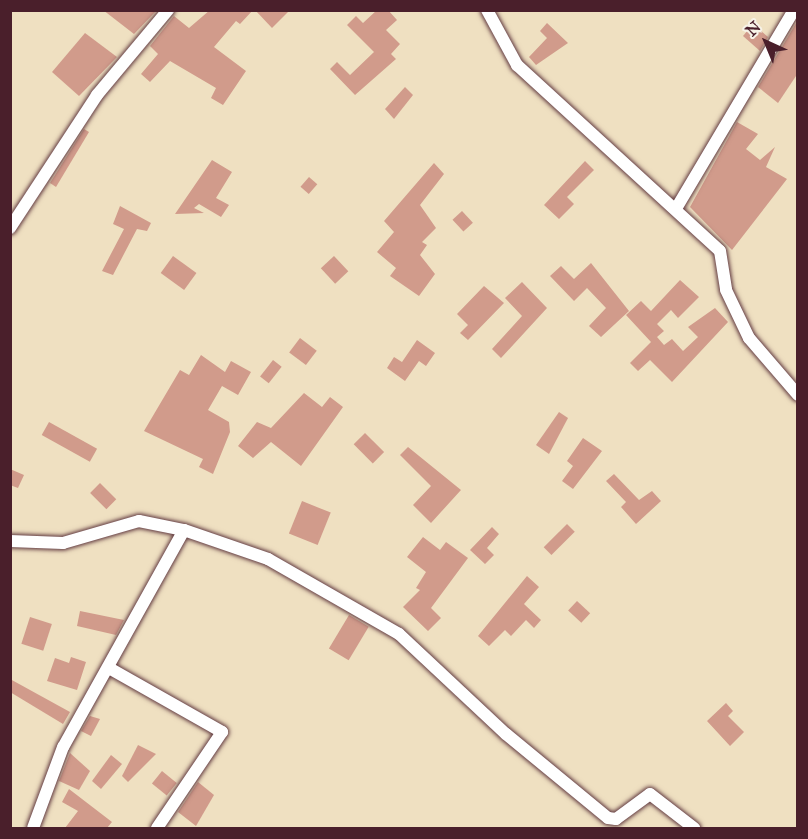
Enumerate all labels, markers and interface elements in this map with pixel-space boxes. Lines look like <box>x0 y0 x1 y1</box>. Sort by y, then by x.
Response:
north arrow <box>736 12 796 72</box>
text: N <box>742 17 765 40</box>

